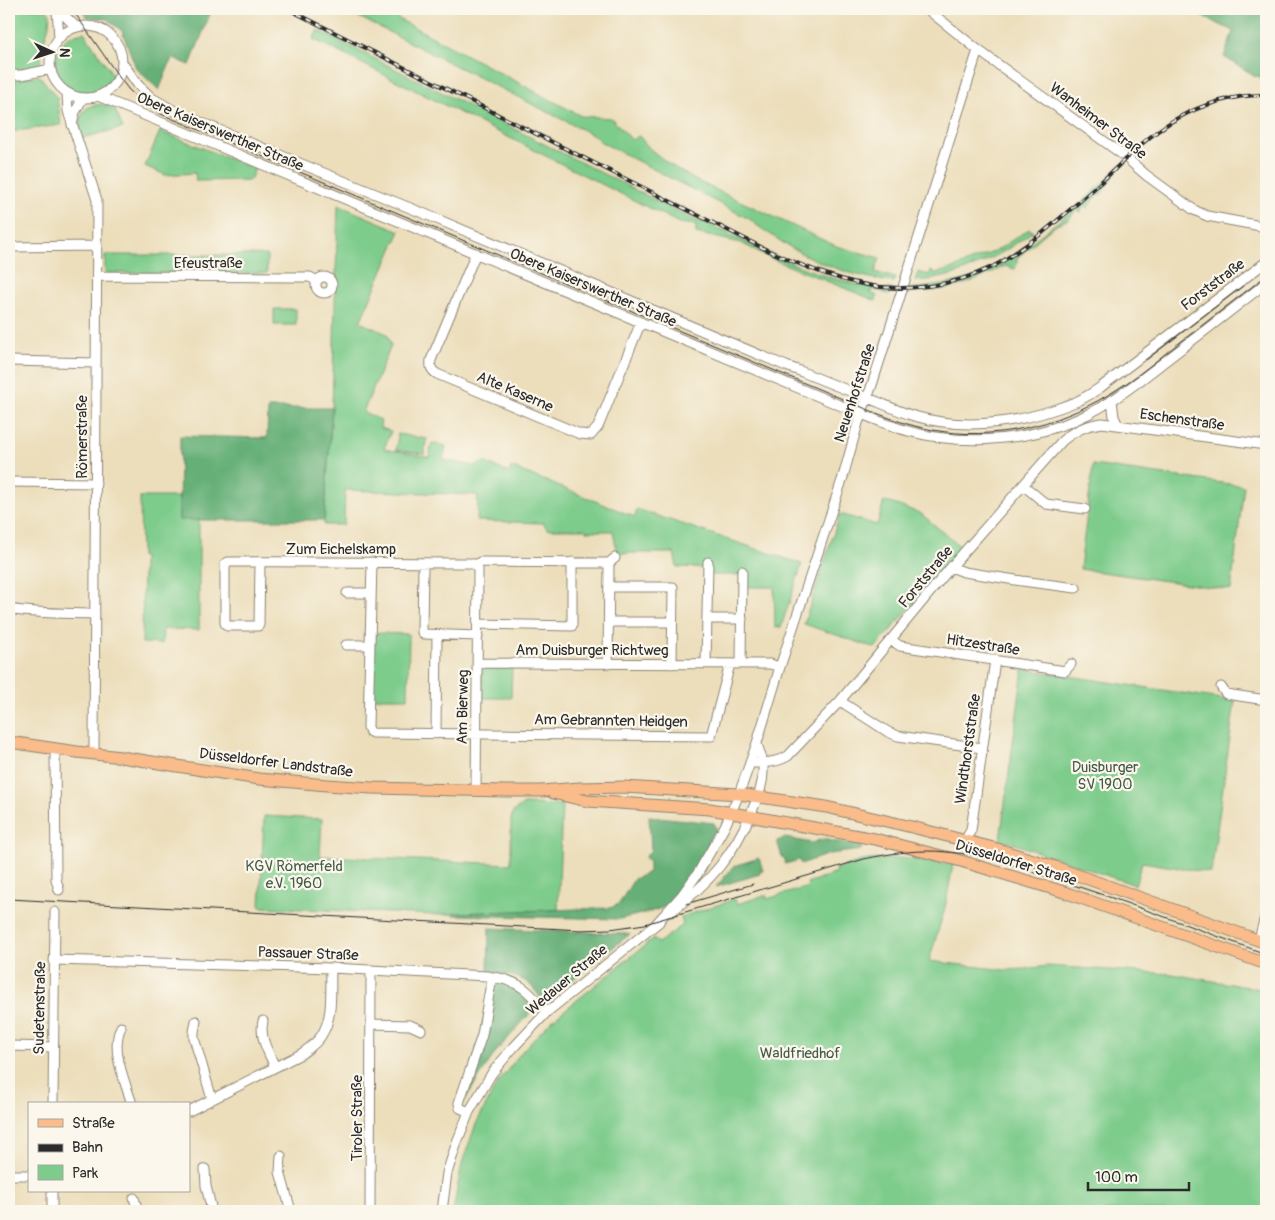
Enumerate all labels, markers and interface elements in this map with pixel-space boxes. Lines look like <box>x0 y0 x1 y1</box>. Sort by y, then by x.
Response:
north arrow <box>28 28 78 78</box>
text: N <box>56 47 73 58</box>
street label: Wanheimer Straße <box>1046 78 1151 164</box>
street label: Obere Kaiserswerther Straße <box>134 88 307 176</box>
street label: Obere Kaiserswerther Straße <box>507 244 680 332</box>
street label: Efeustraße <box>174 254 243 273</box>
street label: Forststraße <box>1177 254 1249 315</box>
street label: Neuenhofstraße <box>830 341 880 445</box>
street label: Alte Kaserne <box>474 367 557 417</box>
street label: Römerstraße <box>73 395 92 479</box>
street label: Eschenstraße <box>1139 405 1226 435</box>
street label: Zum Eichelskamp <box>286 540 396 559</box>
street label: Forststraße <box>895 542 958 612</box>
street label: Hitzestraße <box>945 630 1022 660</box>
street label: Am Duisburger Richtweg <box>516 641 669 660</box>
street label: Am Bierweg <box>453 669 473 745</box>
street label: Windthorststraße <box>951 692 985 805</box>
street label: Am Gebrannten Heidgen <box>534 710 688 732</box>
street label: Düsseldorfer Landstraße <box>198 744 355 782</box>
park label: Duisburger SV 1900 <box>1072 758 1139 794</box>
street label: Düsseldorfer Straße <box>953 836 1080 891</box>
park label: KGV Römerfeld e.V. 1960 <box>245 857 343 893</box>
street label: Wedauer Straße <box>522 940 612 1020</box>
street label: Passauer Straße <box>257 943 359 965</box>
street label: Sudetenstraße <box>30 961 50 1055</box>
park label: Waldfriedhof <box>760 1044 840 1063</box>
street label: Tiroler Straße <box>348 1074 367 1161</box>
legend <box>28 1102 190 1192</box>
text: Straße <box>72 1114 115 1133</box>
text: Bahn <box>72 1138 103 1157</box>
scale bar <box>1088 1160 1189 1192</box>
text: Park <box>72 1164 99 1183</box>
text: 100 m <box>1095 1168 1138 1187</box>

